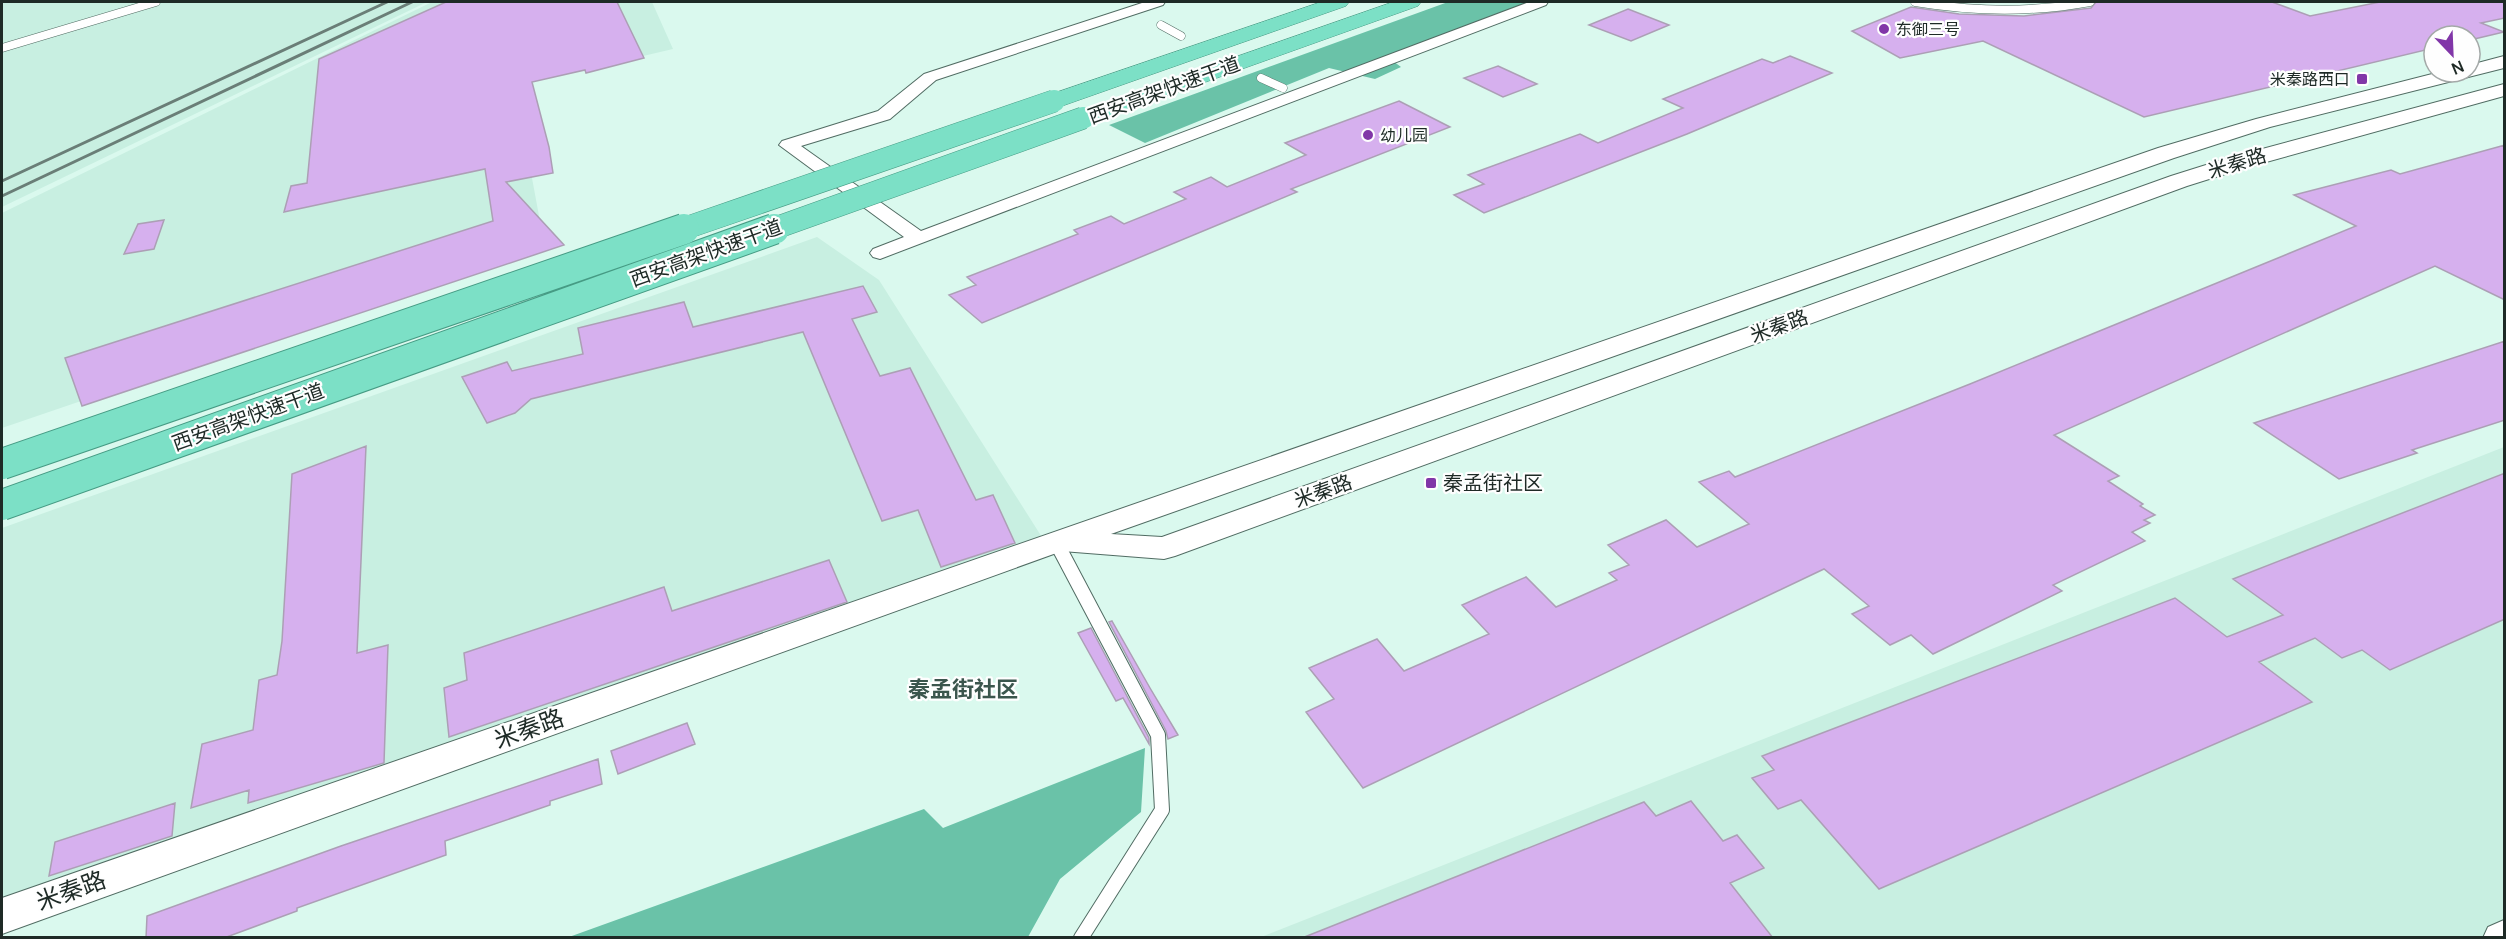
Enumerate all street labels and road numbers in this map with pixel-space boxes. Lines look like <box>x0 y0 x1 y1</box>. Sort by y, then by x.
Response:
street label: 西安高架快速干道 <box>1084 49 1244 130</box>
street label: 米秦路 <box>2204 141 2269 184</box>
street label: 西安高架快速干道 <box>626 212 786 293</box>
street label: 米秦路 <box>1746 303 1812 348</box>
street label: 西安高架快速干道 <box>168 376 328 457</box>
street label: 米秦路 <box>1290 468 1356 513</box>
street label: 米秦路 <box>489 700 568 755</box>
street label: 米秦路 <box>31 862 110 917</box>

